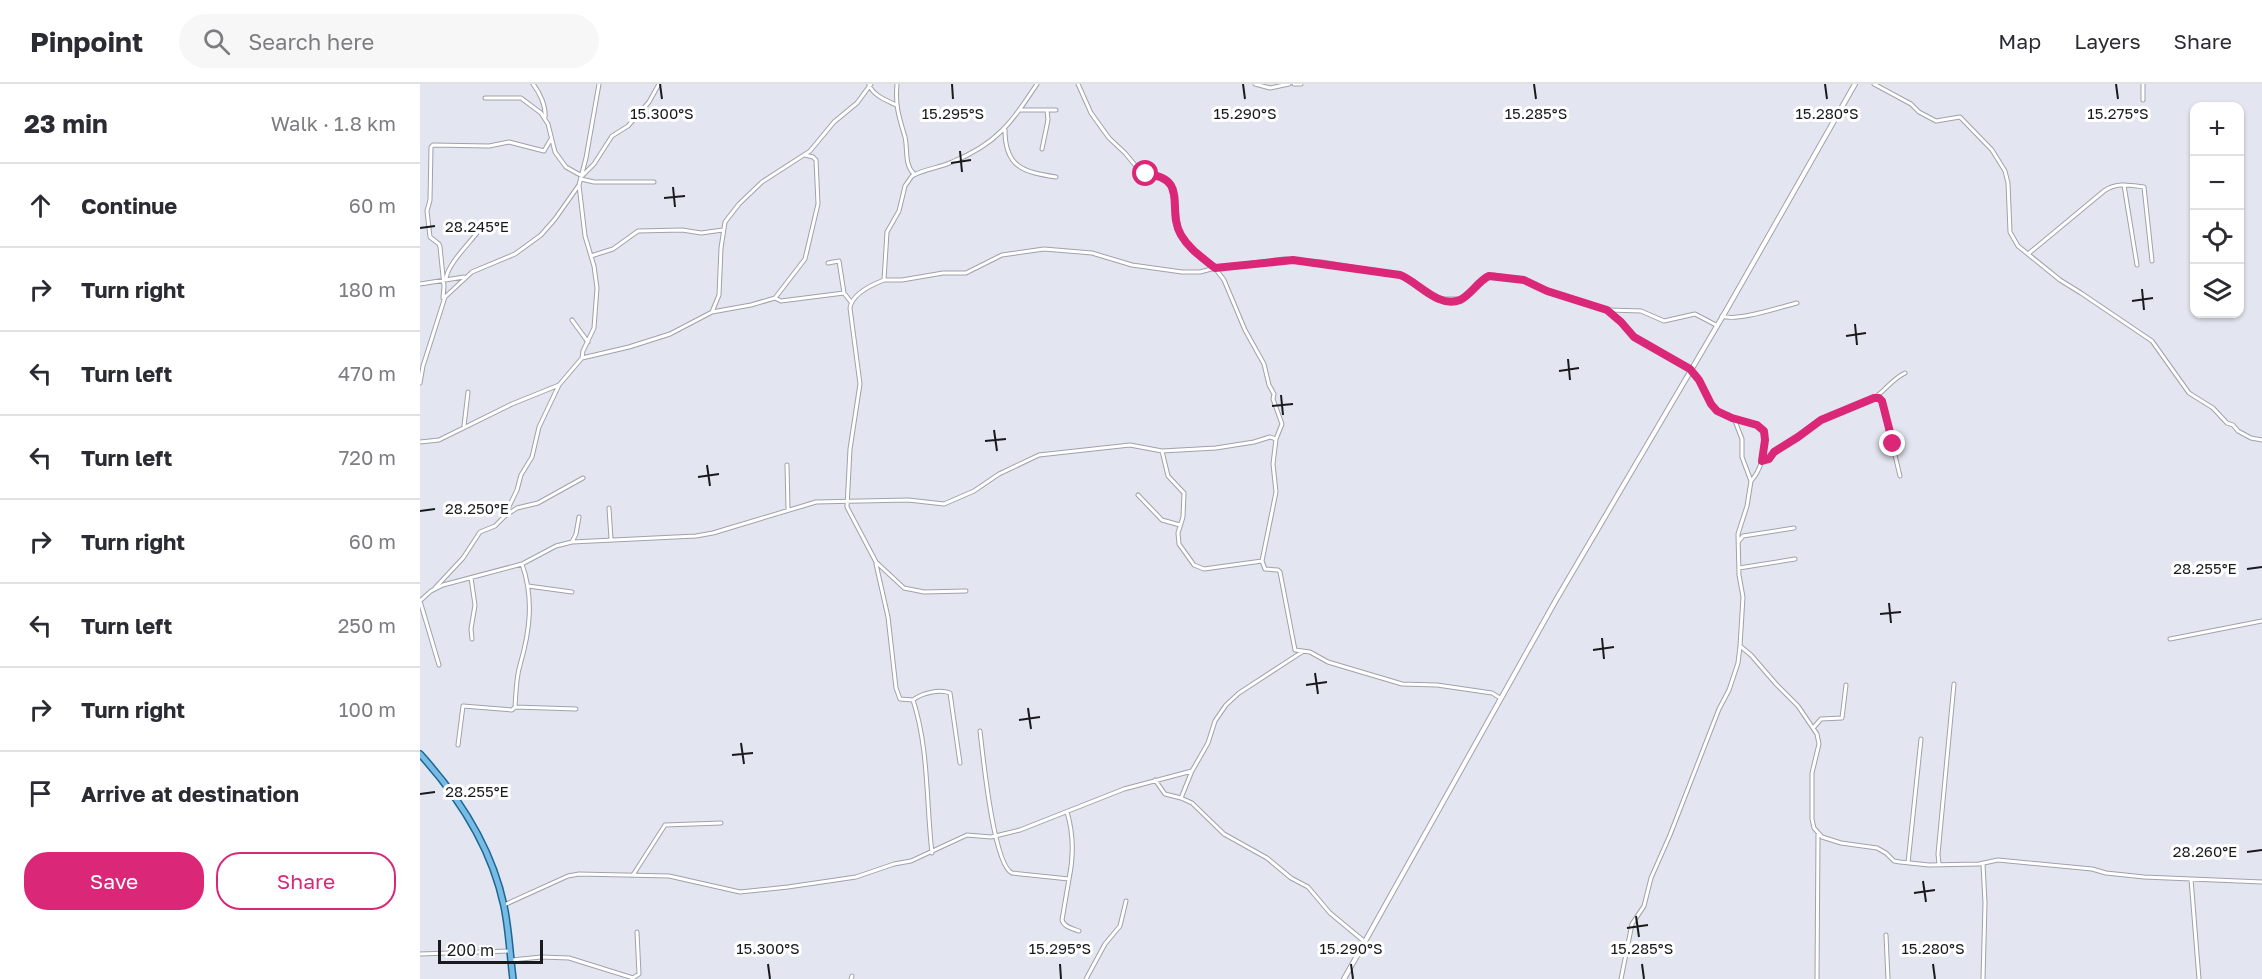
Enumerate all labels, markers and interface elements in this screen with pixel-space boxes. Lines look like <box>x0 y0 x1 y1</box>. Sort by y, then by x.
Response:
search box <box>179 14 599 68</box>
text: Pinpoint <box>30 25 143 58</box>
icon: search <box>200 25 233 58</box>
text: Search here <box>248 28 374 55</box>
text: Map <box>1998 28 2041 54</box>
text: Layers <box>2074 28 2141 54</box>
text: Share <box>2174 28 2232 54</box>
map controls <box>2190 102 2244 318</box>
button: + <box>2190 102 2244 156</box>
text: 15.300°S <box>630 104 694 122</box>
text: 15.295°S <box>922 104 984 122</box>
text: 15.290°S <box>1213 104 1277 122</box>
text: 15.285°S <box>1505 104 1567 122</box>
text: 15.280°S <box>1795 104 1859 122</box>
text: 15.275°S <box>2087 104 2149 122</box>
text: 23 min <box>24 108 108 139</box>
text: Walk · 1.8 km <box>271 111 396 135</box>
button: − <box>2190 156 2244 210</box>
route start <box>1132 160 1158 186</box>
icon: ahead <box>24 189 57 222</box>
text: Continue <box>81 192 177 219</box>
text: 60 m <box>349 193 396 217</box>
button: locate <box>2190 210 2244 264</box>
text: 28.245°E <box>445 217 509 235</box>
button: layers <box>2190 264 2244 318</box>
icon: right <box>24 273 57 306</box>
text: Turn right <box>81 276 185 303</box>
text: 180 m <box>339 277 396 301</box>
icon: left <box>24 357 57 390</box>
text: Turn left <box>81 360 172 387</box>
text: 470 m <box>338 361 396 385</box>
route end <box>1879 430 1905 456</box>
icon: left <box>24 441 57 474</box>
text: Turn left <box>81 444 172 471</box>
text: 720 m <box>339 445 396 469</box>
text: 28.250°E <box>445 499 509 517</box>
icon: right <box>24 525 57 558</box>
text: Turn right <box>81 528 185 555</box>
text: 60 m <box>349 529 396 553</box>
text: 28.255°E <box>2173 559 2237 577</box>
icon: left <box>24 609 57 642</box>
text: Turn left <box>81 612 172 639</box>
text: 250 m <box>338 613 396 637</box>
icon: right <box>24 693 57 726</box>
text: Turn right <box>81 696 185 723</box>
text: 100 m <box>339 697 396 721</box>
icon: arrive <box>24 777 57 810</box>
text: Arrive at destination <box>81 780 299 807</box>
text: 28.255°E <box>445 782 509 800</box>
text: 28.260°E <box>2173 842 2237 860</box>
button: Save <box>24 852 204 910</box>
button: Share <box>216 852 396 910</box>
scale bar <box>438 937 543 964</box>
text: 15.300°S <box>736 939 800 957</box>
text: 15.295°S <box>1029 939 1091 957</box>
text: 15.290°S <box>1319 939 1383 957</box>
text: 15.285°S <box>1611 939 1673 957</box>
text: 15.280°S <box>1901 939 1965 957</box>
text: 200 m <box>447 940 494 960</box>

